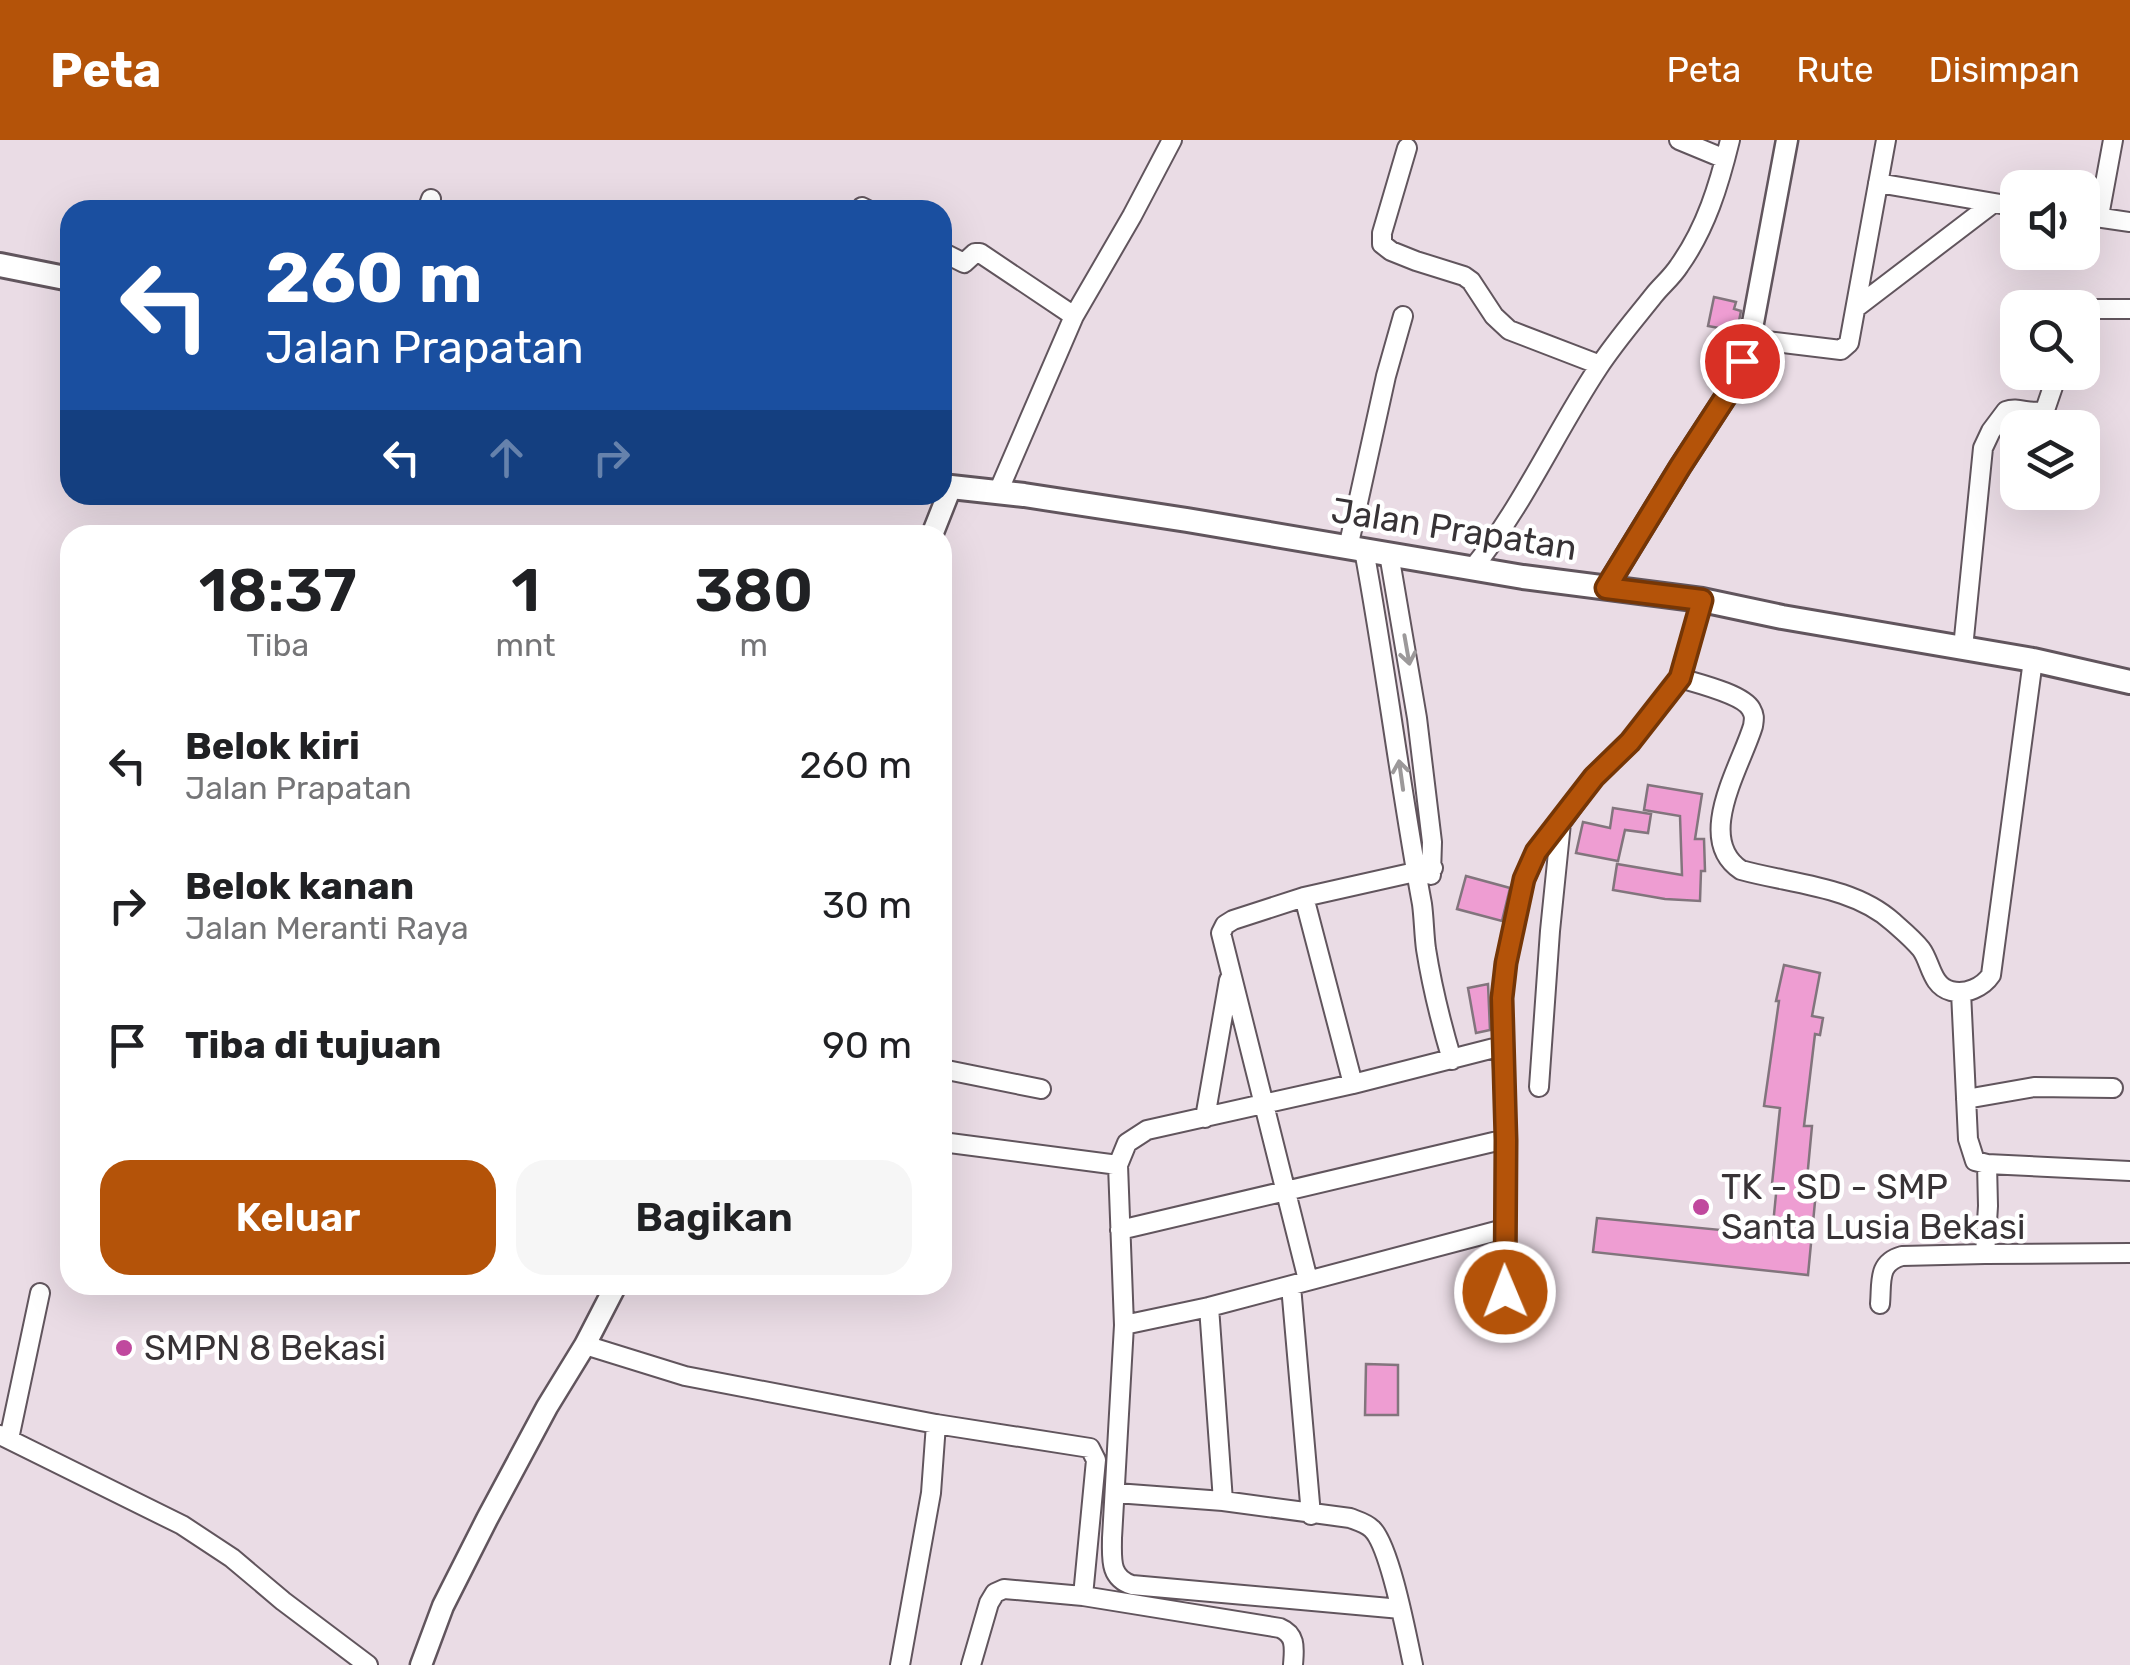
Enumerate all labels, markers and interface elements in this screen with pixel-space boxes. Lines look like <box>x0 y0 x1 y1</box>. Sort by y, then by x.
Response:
text: Peta <box>50 42 161 99</box>
text: Peta <box>1667 49 1741 91</box>
text: Rute <box>1796 49 1874 91</box>
text: Disimpan <box>1929 49 2080 91</box>
map controls <box>2000 170 2100 510</box>
button: sound <box>2000 170 2100 270</box>
text: 260 m <box>265 237 483 320</box>
icon: left <box>100 240 230 370</box>
button: search <box>2000 290 2100 390</box>
pin <box>1700 319 1785 404</box>
text: Jalan Prapatan <box>265 321 584 374</box>
icon: arrive <box>1715 334 1770 389</box>
button: layers <box>2000 410 2100 510</box>
icon: left <box>374 430 429 485</box>
icon: ahead <box>479 430 534 485</box>
icon: right <box>584 430 639 485</box>
street label: Jalan Prapatan <box>1328 489 1580 569</box>
text: 18:37 <box>199 555 357 626</box>
text: 1 <box>511 555 540 626</box>
text: 380 <box>694 555 813 626</box>
text: Tiba <box>246 626 309 664</box>
text: mnt <box>496 626 556 664</box>
text: m <box>740 626 768 664</box>
one-way arrow <box>1398 634 1417 666</box>
text: Belok kiri <box>185 723 360 769</box>
icon: left <box>100 738 155 793</box>
text: 260 m <box>800 742 912 788</box>
one-way arrow <box>1391 759 1409 792</box>
text: Jalan Prapatan <box>185 769 412 807</box>
text: Belok kanan <box>185 863 414 909</box>
icon: right <box>100 878 155 933</box>
text: 30 m <box>822 882 912 928</box>
text: Jalan Meranti Raya <box>185 909 469 947</box>
icon: arrive <box>100 1018 155 1073</box>
text: Tiba di tujuan <box>185 1022 441 1068</box>
text: 90 m <box>822 1022 912 1068</box>
button: Keluar <box>100 1160 496 1275</box>
button: Bagikan <box>516 1160 912 1275</box>
place label: TK - SD - SMP Santa Lusia Bekasi <box>1721 1166 2025 1248</box>
marker: TK - SD - SMP Santa Lusia Bekasi <box>1690 1196 1712 1218</box>
position arrow <box>1453 1240 1557 1344</box>
place label: SMPN 8 Bekasi <box>144 1327 386 1369</box>
marker: SMPN 8 Bekasi <box>113 1337 135 1359</box>

